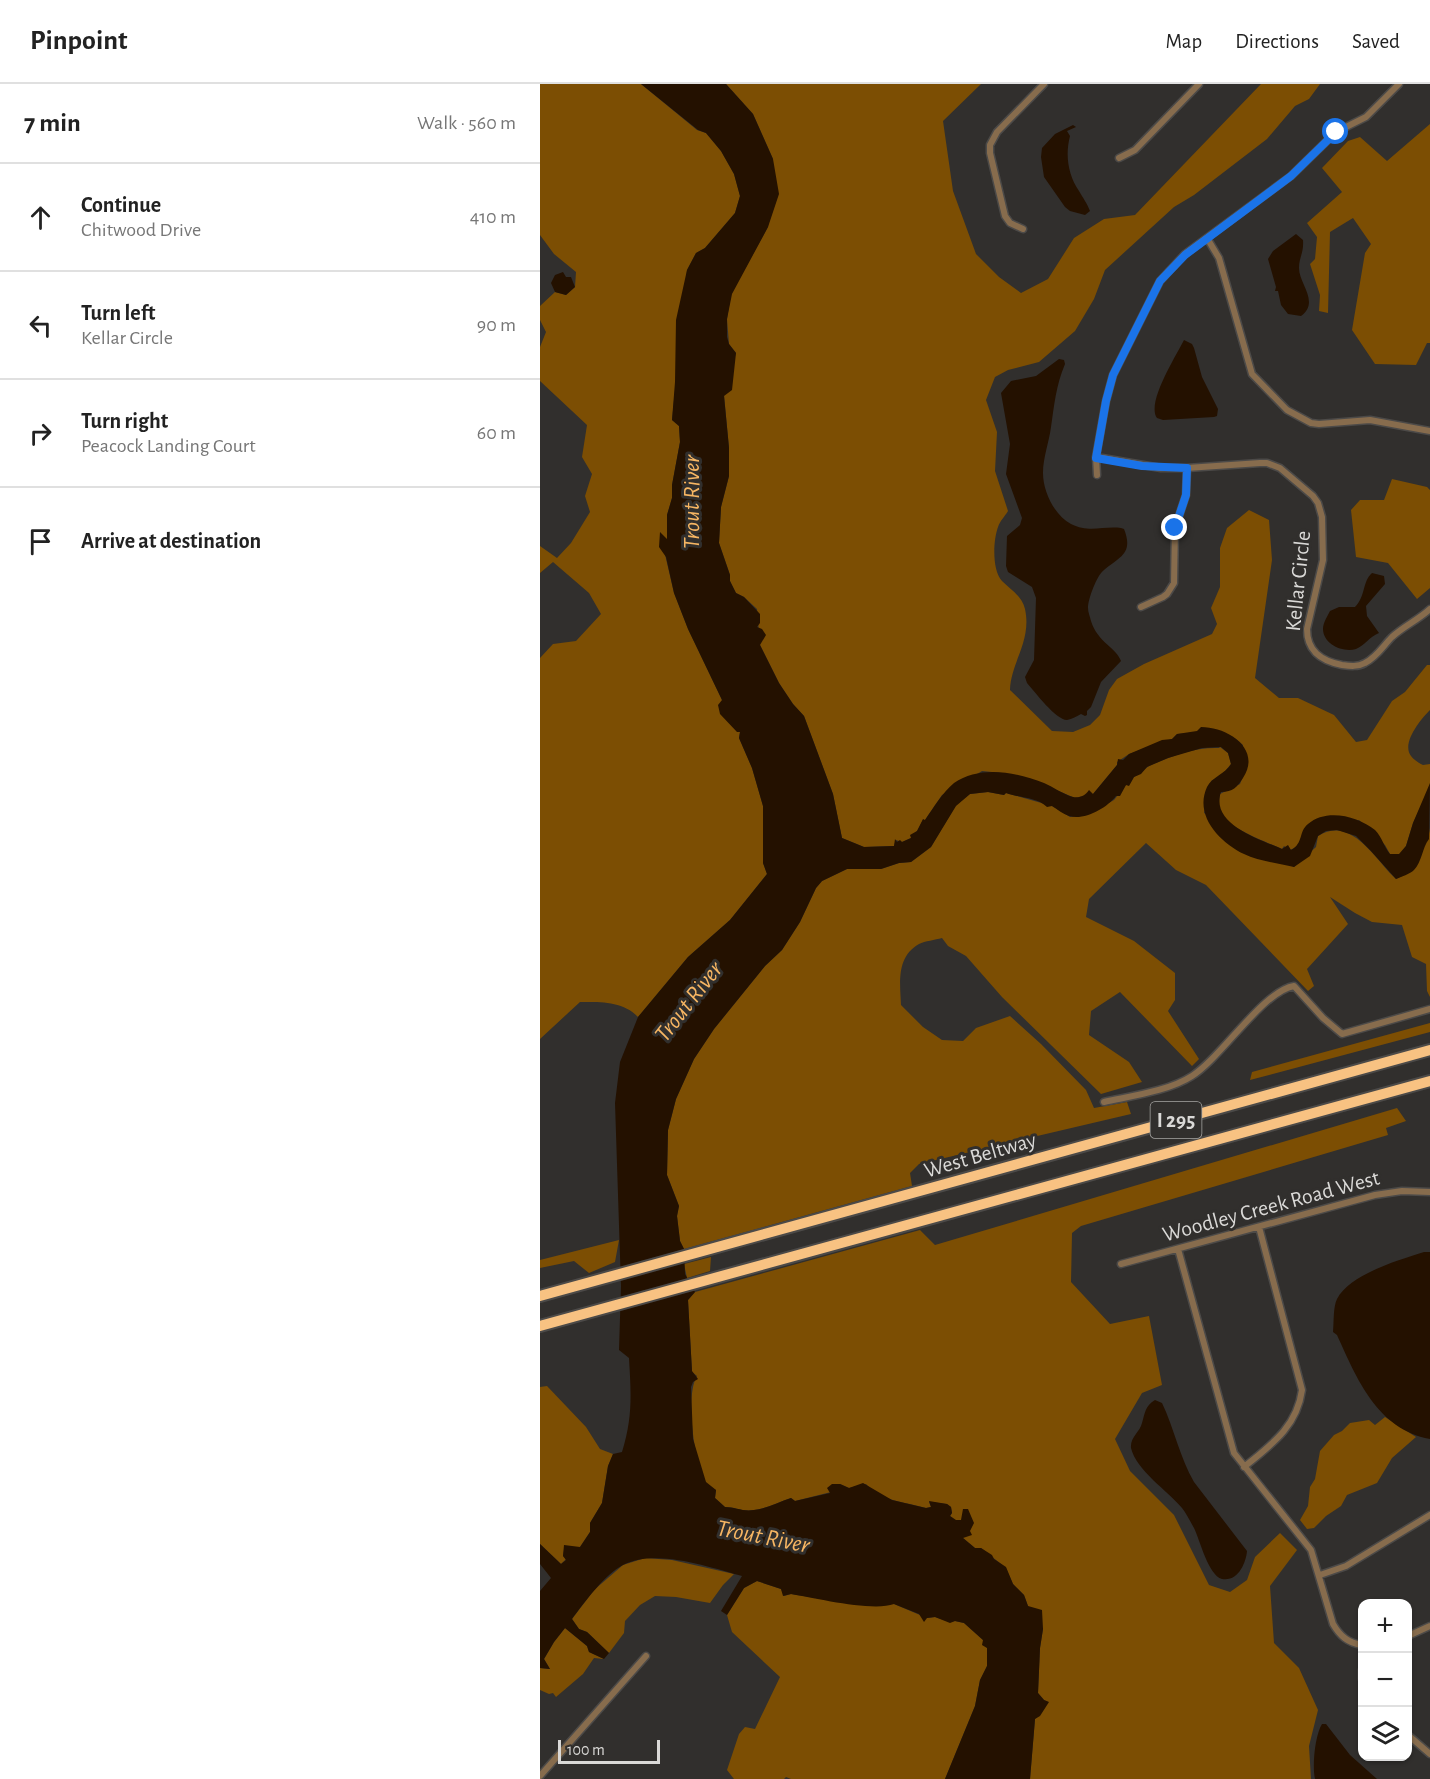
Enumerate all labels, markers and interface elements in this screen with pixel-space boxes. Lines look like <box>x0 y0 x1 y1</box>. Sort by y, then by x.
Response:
text: Pinpoint <box>30 27 128 55</box>
text: Map <box>1166 31 1202 52</box>
text: Directions <box>1235 31 1319 52</box>
text: Saved <box>1352 31 1400 52</box>
text: 7 min <box>24 110 81 136</box>
text: Walk · 560 m <box>417 113 516 133</box>
route start <box>1322 118 1348 144</box>
text: Continue <box>81 194 161 216</box>
icon: ahead <box>24 201 57 234</box>
text: 410 m <box>470 207 516 227</box>
text: Chitwood Drive <box>81 220 201 240</box>
text: Turn left <box>81 302 155 324</box>
icon: left <box>24 309 57 342</box>
text: 90 m <box>477 315 516 335</box>
text: Kellar Circle <box>81 328 173 348</box>
text: Turn right <box>81 410 168 432</box>
icon: right <box>24 417 57 450</box>
text: 60 m <box>477 423 516 443</box>
text: Peacock Landing Court <box>81 436 256 456</box>
water label: Trout River <box>680 454 704 549</box>
route end <box>1161 514 1187 540</box>
icon: arrive <box>24 525 57 558</box>
text: Arrive at destination <box>81 530 261 552</box>
street label: Kellar Circle <box>1282 530 1314 632</box>
water label: Trout River <box>651 957 728 1047</box>
road number: I 295 <box>1150 1102 1202 1138</box>
street label: West Beltway <box>921 1128 1039 1181</box>
street label: Woodley Creek Road West <box>1160 1166 1382 1246</box>
water label: Trout River <box>714 1516 813 1558</box>
map controls <box>1358 1599 1412 1761</box>
button: + <box>1358 1599 1412 1653</box>
button: − <box>1358 1653 1412 1707</box>
button: layers <box>1358 1707 1412 1761</box>
scale bar <box>558 1737 660 1764</box>
text: 100 m <box>567 1742 605 1758</box>

